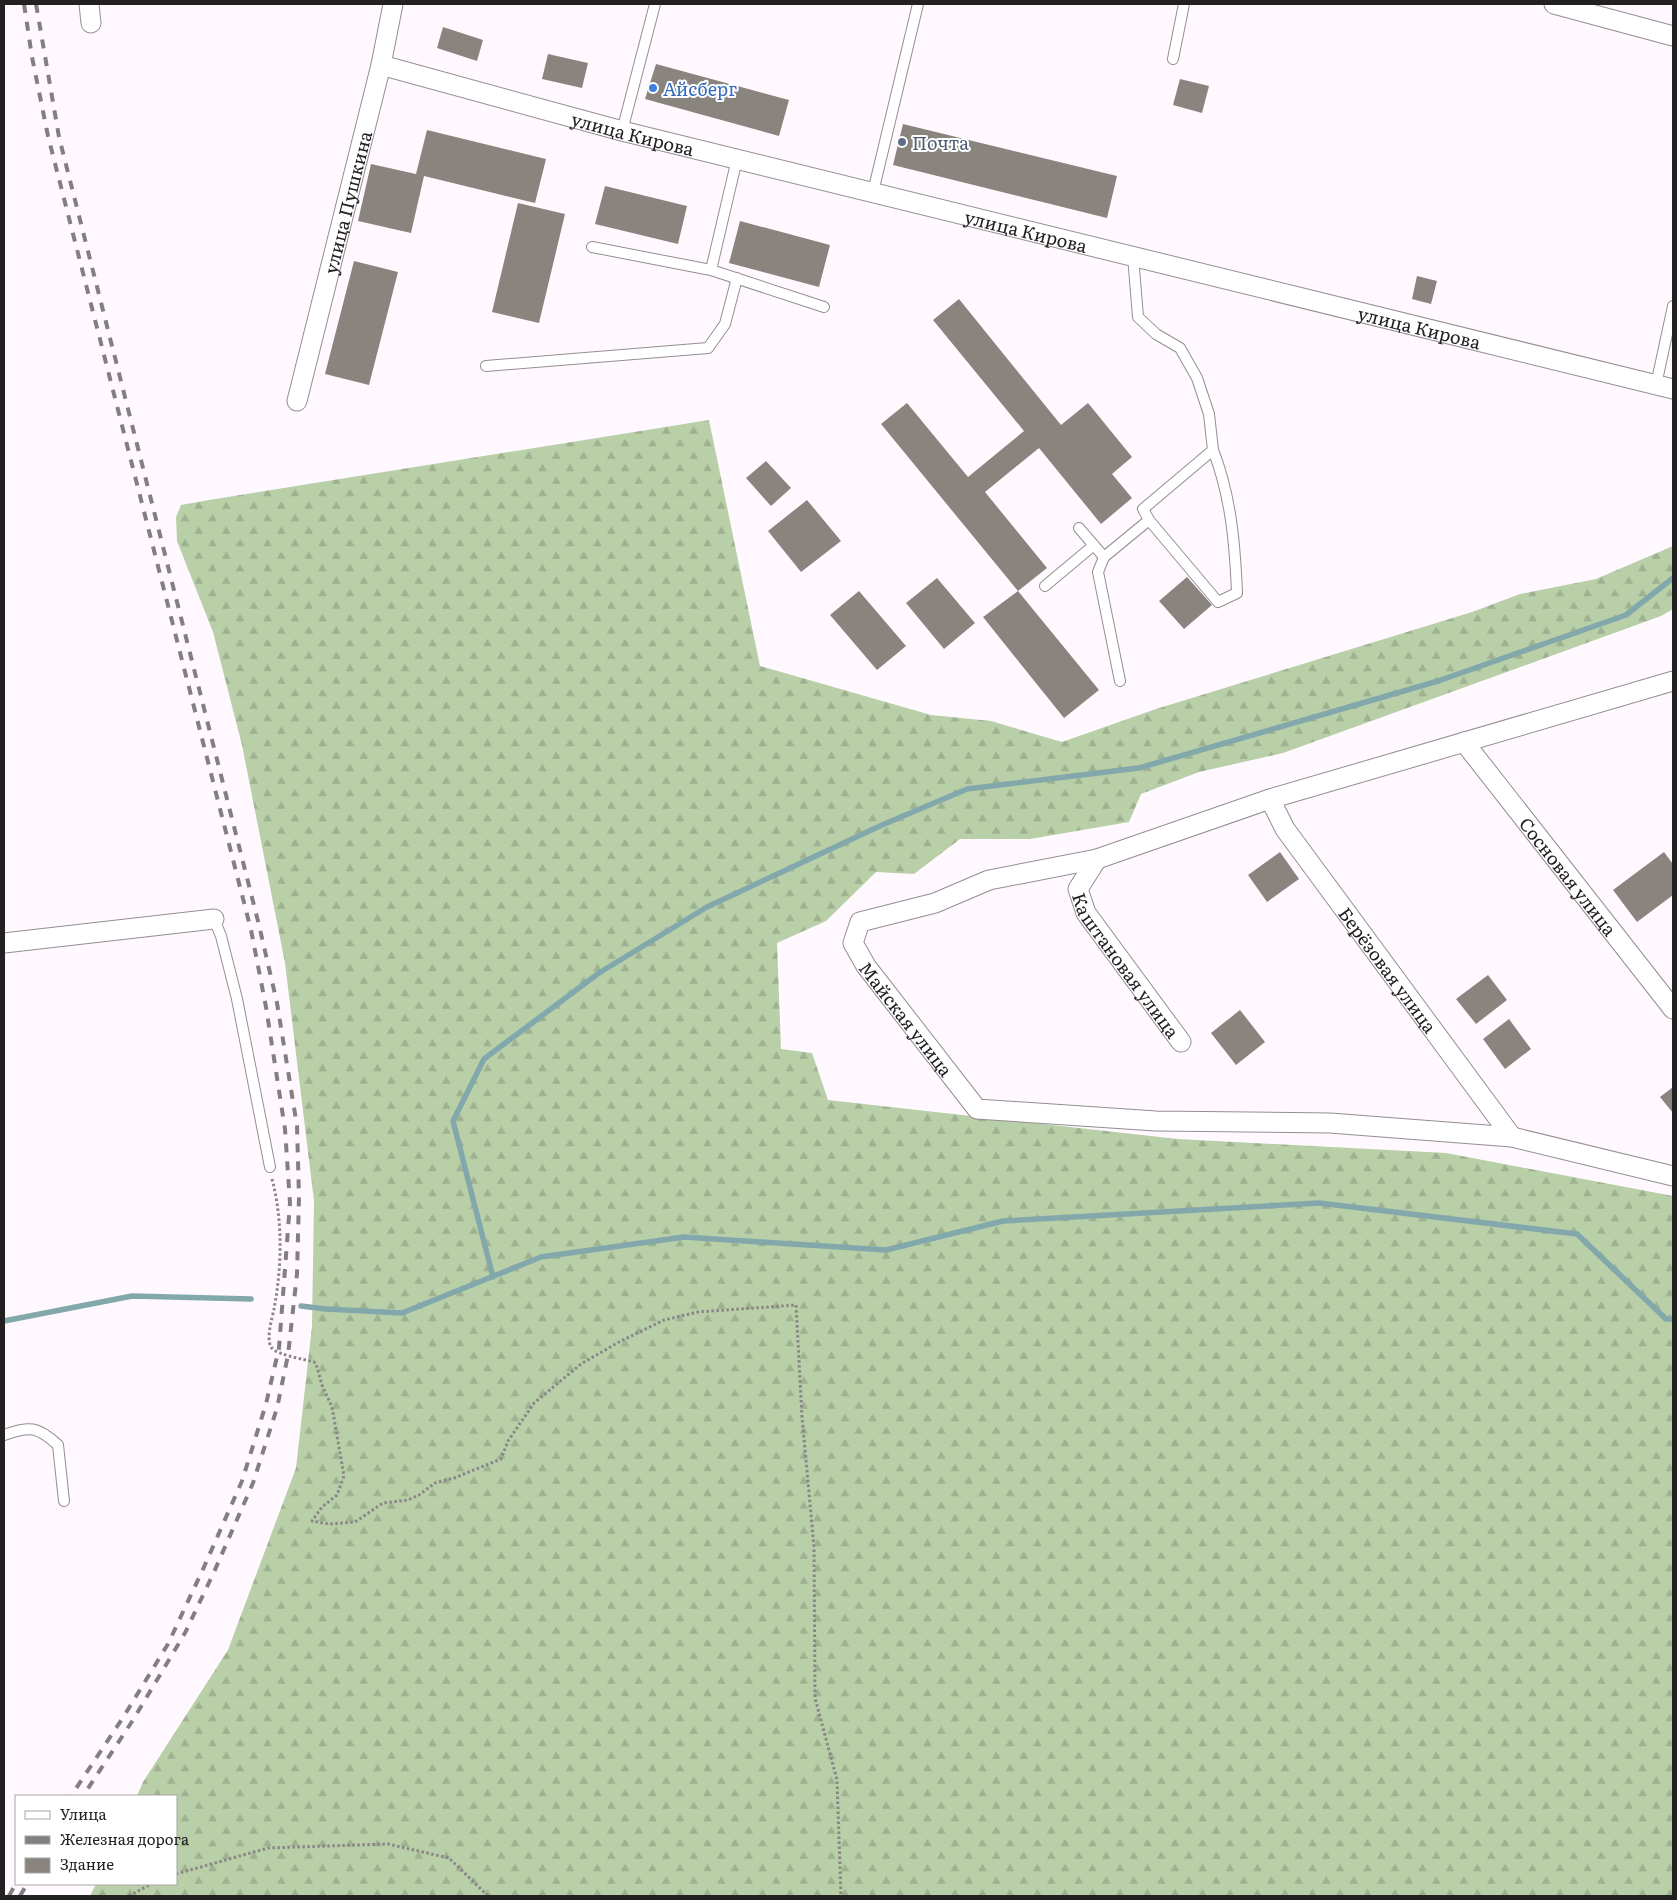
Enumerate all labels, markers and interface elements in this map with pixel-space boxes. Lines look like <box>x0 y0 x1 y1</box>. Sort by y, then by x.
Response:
place label: Айсберг <box>663 75 737 102</box>
marker: Айсберг <box>647 82 659 94</box>
street label: улица Кирова <box>569 104 697 162</box>
street label: улица Пушкина <box>316 127 378 276</box>
place label: Почта <box>912 129 969 156</box>
marker: Почта <box>896 136 908 148</box>
street label: улица Кирова <box>962 202 1091 258</box>
street label: улица Кирова <box>1355 299 1484 355</box>
street label: Сосновая улица <box>1514 811 1624 941</box>
street label: Каштановая улица <box>1067 889 1187 1043</box>
street label: Берёзовая улица <box>1333 901 1444 1038</box>
street label: Майская улица <box>853 955 960 1082</box>
legend <box>15 1795 178 1885</box>
text: Улица <box>60 1802 108 1825</box>
text: Железная дорога <box>60 1827 190 1850</box>
text: Здание <box>60 1852 114 1875</box>

